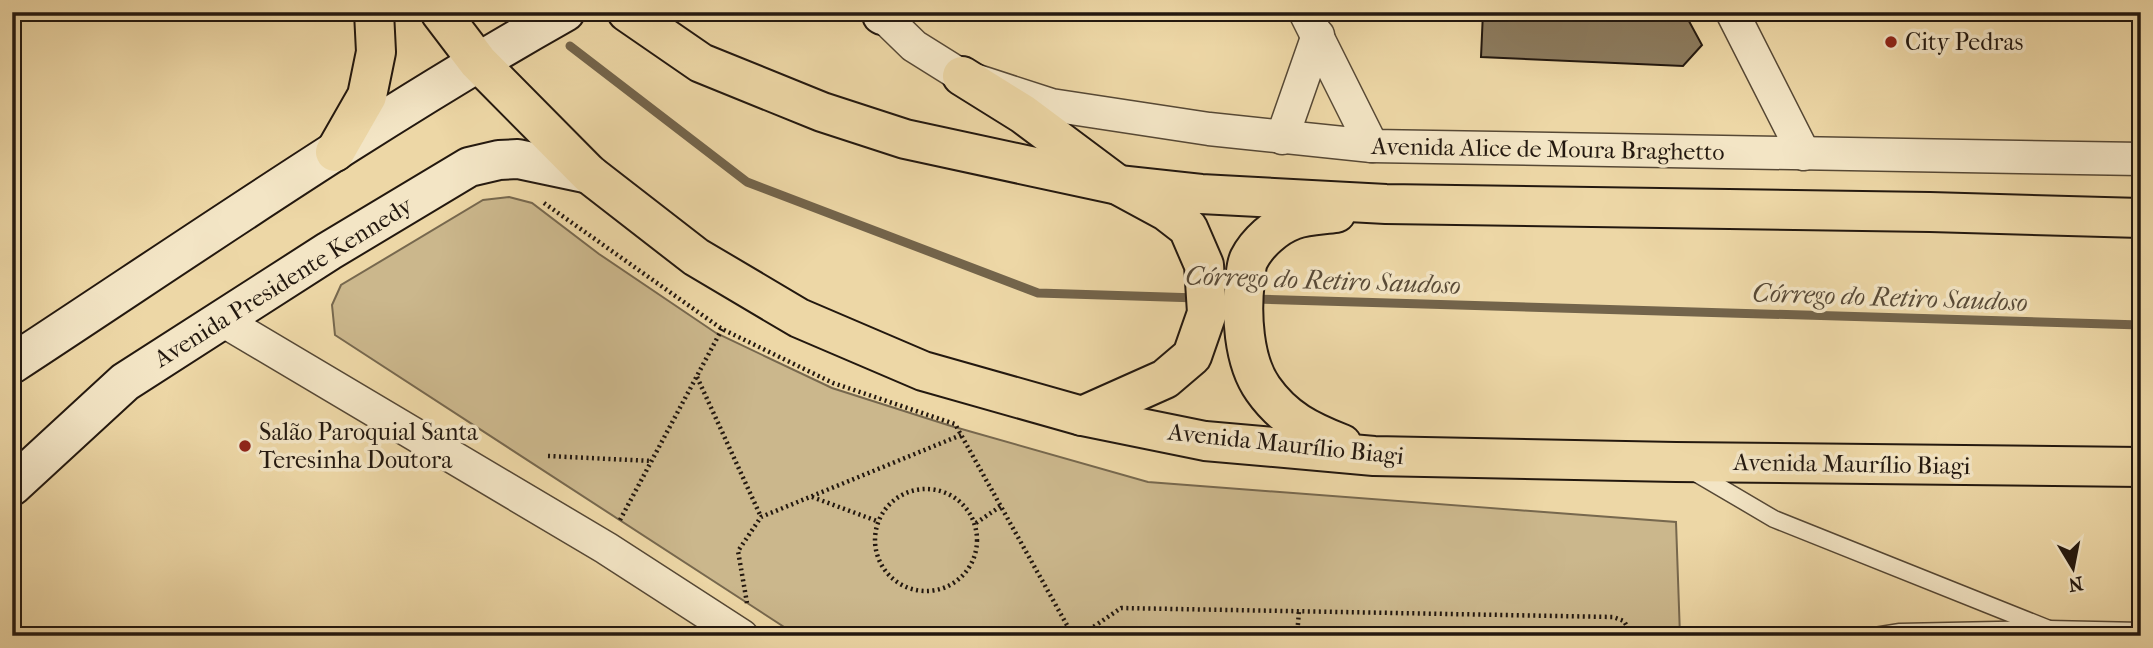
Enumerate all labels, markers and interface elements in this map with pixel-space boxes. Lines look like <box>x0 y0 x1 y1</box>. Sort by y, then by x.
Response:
place label: City Pedras <box>1905 28 2024 56</box>
marker: City Pedras <box>1883 34 1899 50</box>
street label: Avenida Alice de Moura Braghetto <box>1370 132 1725 166</box>
street label: Avenida Presidente Kennedy <box>148 190 418 374</box>
water label: Córrego do Retiro Saudoso <box>1185 260 1461 301</box>
water label: Córrego do Retiro Saudoso <box>1752 277 2028 318</box>
place label: Salão Paroquial Santa Teresinha Doutora <box>259 418 479 474</box>
street label: Avenida Maurílio Biagi <box>1166 418 1405 470</box>
marker: Salão Paroquial Santa Teresinha Doutora <box>237 438 253 454</box>
street label: Avenida Maurílio Biagi <box>1732 448 1971 480</box>
north arrow <box>2038 532 2108 602</box>
text: N <box>2066 572 2085 596</box>

